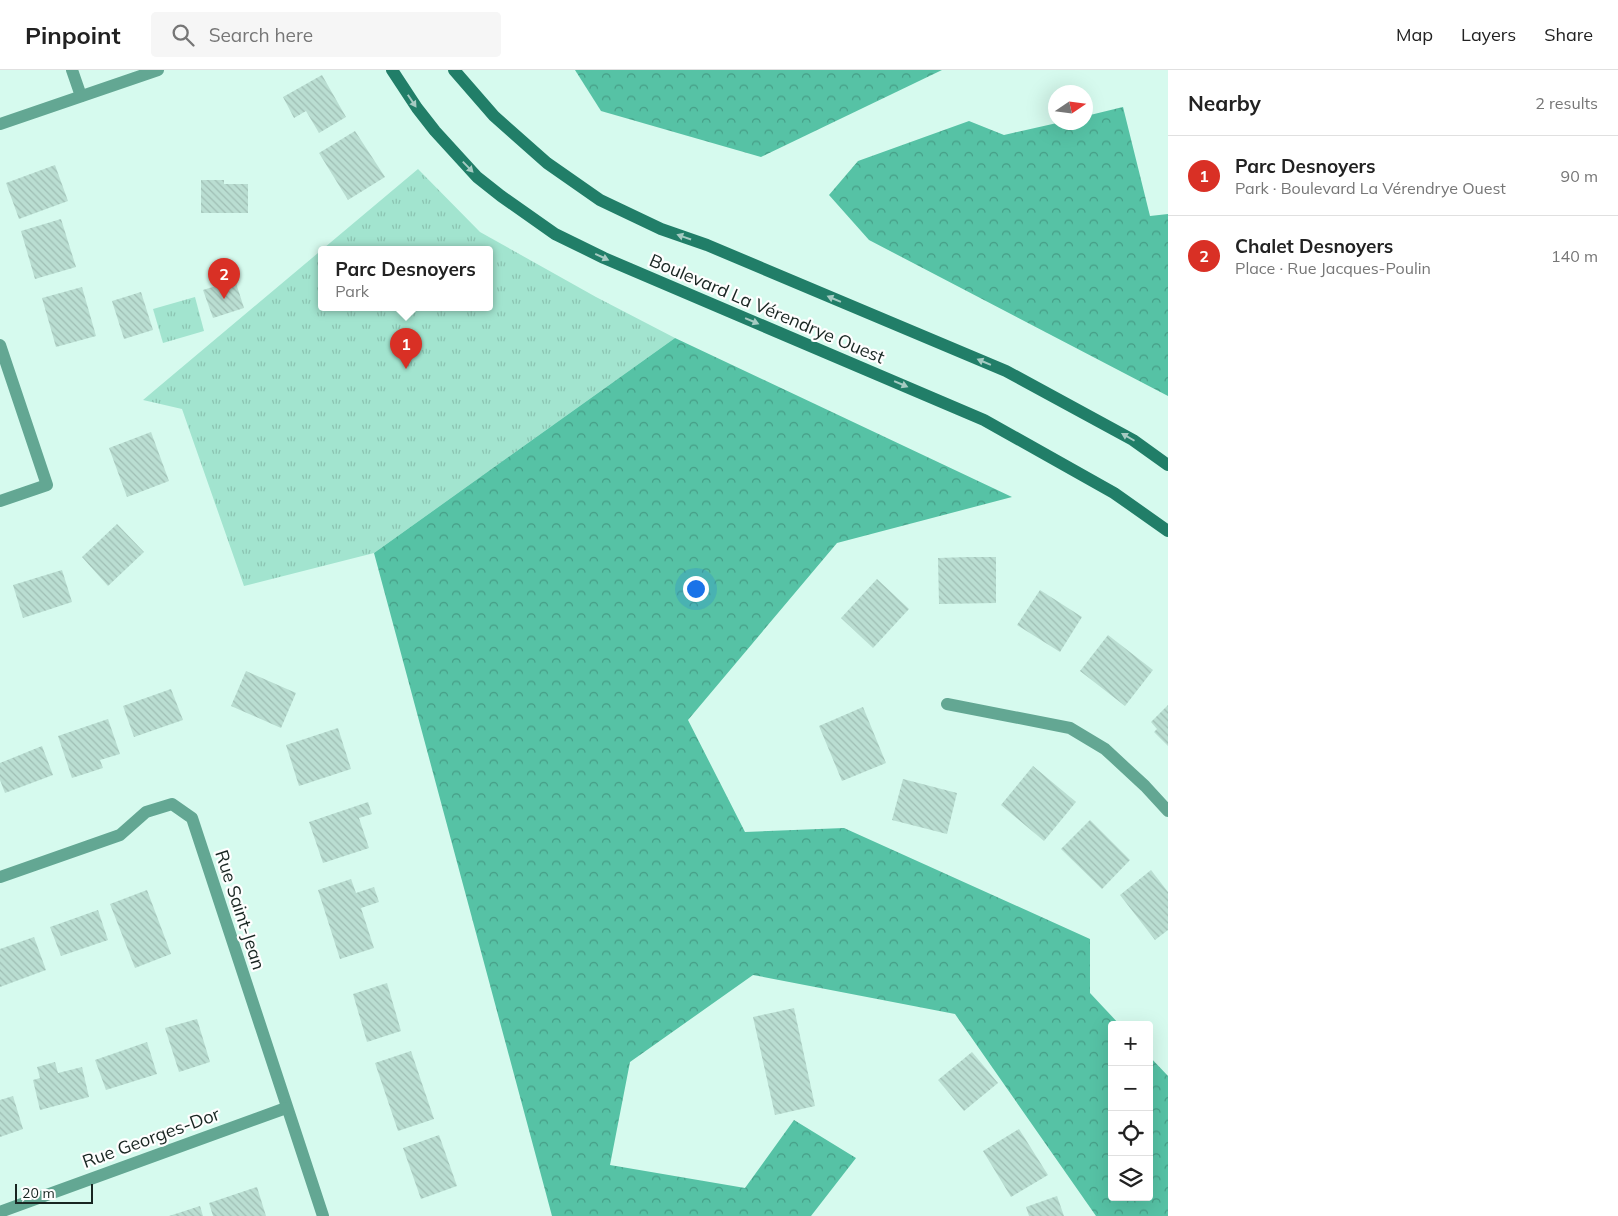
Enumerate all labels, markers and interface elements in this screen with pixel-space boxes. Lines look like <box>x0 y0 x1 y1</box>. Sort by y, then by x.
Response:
search box <box>151 12 501 57</box>
text: Pinpoint <box>25 20 121 50</box>
icon: search <box>169 21 197 49</box>
text: Search here <box>209 23 313 47</box>
text: Map <box>1396 23 1433 46</box>
text: Layers <box>1461 23 1516 46</box>
text: Share <box>1544 23 1593 46</box>
north arrow <box>1048 85 1093 130</box>
text: Nearby <box>1188 90 1261 116</box>
text: 2 results <box>1535 93 1598 113</box>
one-way arrow <box>407 95 417 108</box>
text: Parc Desnoyers <box>1235 154 1375 178</box>
one-way arrow <box>462 161 474 173</box>
text: 1 <box>1199 166 1209 186</box>
text: 90 m <box>1561 166 1598 186</box>
text: Park · Boulevard La Vérendrye Ouest <box>1235 178 1506 198</box>
one-way arrow <box>676 233 691 241</box>
text: Chalet Desnoyers <box>1235 234 1393 258</box>
popup <box>318 246 493 311</box>
text: 2 <box>1199 246 1209 266</box>
text: 140 m <box>1551 246 1598 266</box>
street label: Boulevard La Vérendrye Ouest <box>646 248 888 369</box>
one-way arrow <box>595 253 609 261</box>
text: Parc Desnoyers <box>335 257 476 281</box>
pin: 2 <box>208 258 240 299</box>
text: Place · Rue Jacques-Poulin <box>1235 258 1431 278</box>
text: Park <box>335 281 369 301</box>
one-way arrow <box>827 294 841 302</box>
one-way arrow <box>744 318 759 325</box>
pin: 1 <box>390 328 422 369</box>
one-way arrow <box>977 357 991 365</box>
one-way arrow <box>894 381 908 389</box>
one-way arrow <box>1121 433 1134 442</box>
your location <box>683 576 709 602</box>
street label: Rue Saint-Jean <box>210 847 271 973</box>
map controls <box>1108 1021 1153 1201</box>
button: + <box>1108 1021 1153 1066</box>
button: − <box>1108 1066 1153 1111</box>
street label: Rue Georges-Dor <box>79 1102 223 1173</box>
button: locate <box>1108 1111 1153 1156</box>
button: layers <box>1108 1156 1153 1201</box>
scale bar <box>15 1181 92 1204</box>
text: 20 m <box>22 1184 55 1202</box>

